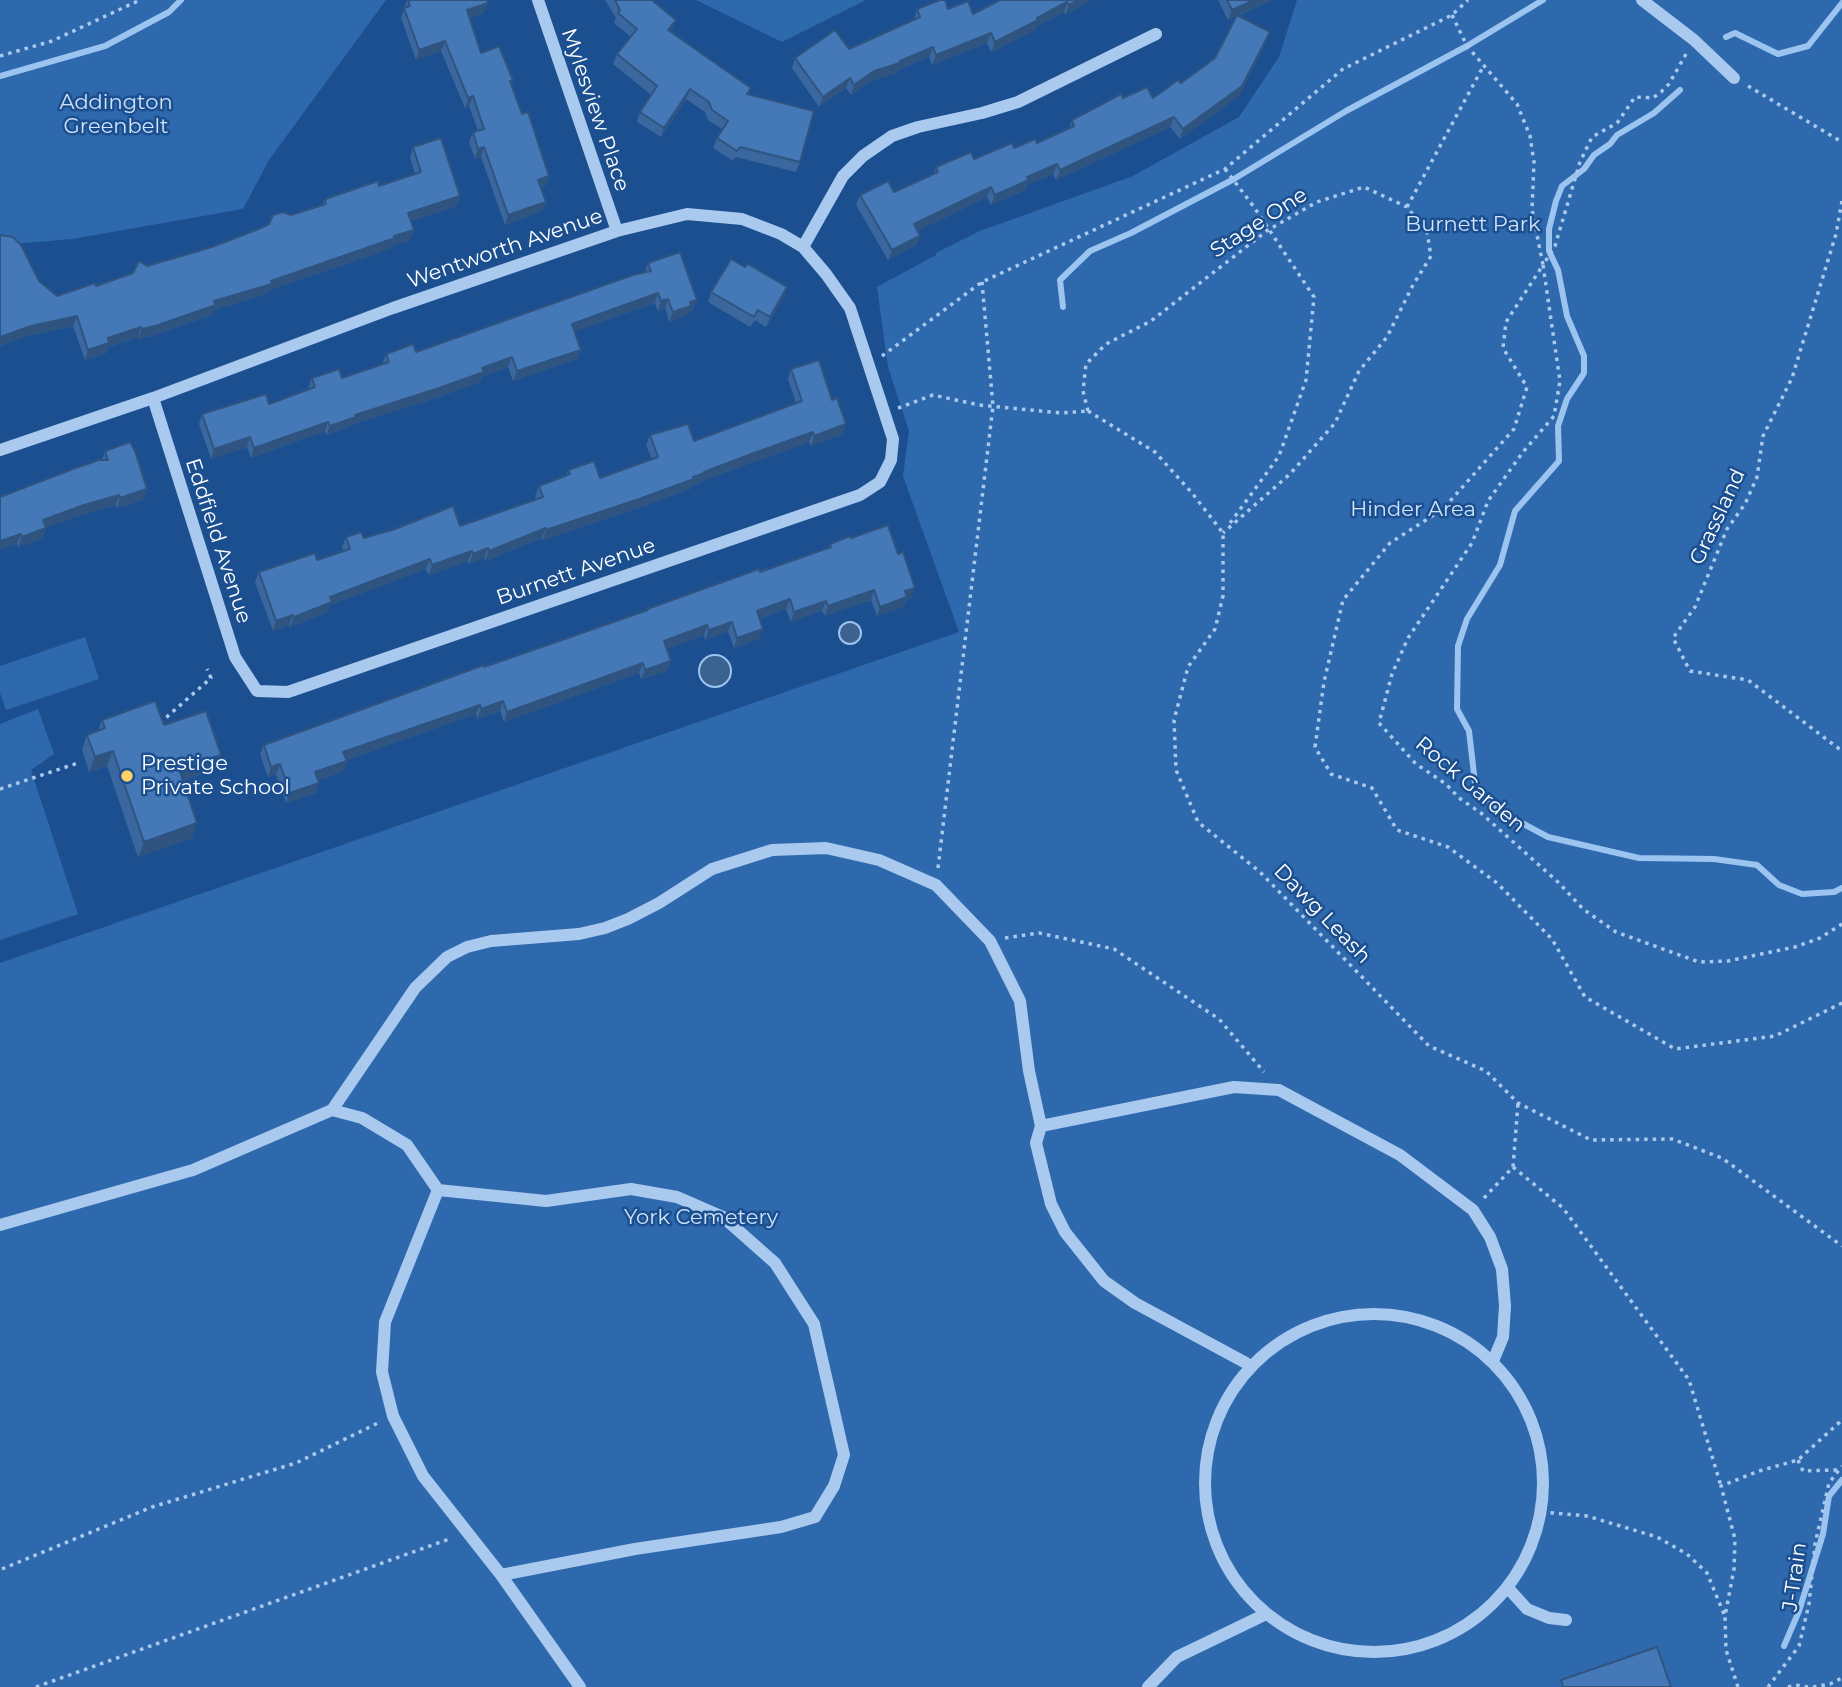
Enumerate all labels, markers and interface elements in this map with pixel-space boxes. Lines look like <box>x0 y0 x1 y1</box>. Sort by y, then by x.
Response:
street label: Mylesview Place <box>555 25 635 195</box>
park label: Addington Greenbelt <box>59 90 173 140</box>
street label: Stage One <box>1206 182 1312 264</box>
street label: Wentworth Avenue <box>404 204 606 294</box>
park label: Burnett Park <box>1405 212 1541 238</box>
street label: Eddfield Avenue <box>179 455 257 627</box>
street label: Grassland <box>1685 465 1751 569</box>
park label: Hinder Area <box>1350 497 1476 523</box>
street label: Burnett Avenue <box>493 533 659 611</box>
street label: Rock Garden <box>1410 732 1530 838</box>
place label: Prestige Private School <box>141 751 290 801</box>
marker: Prestige Private School <box>119 768 135 784</box>
street label: Dawg Leash <box>1268 859 1376 969</box>
park label: York Cemetery <box>624 1205 778 1231</box>
street label: J-Train <box>1778 1541 1812 1613</box>

